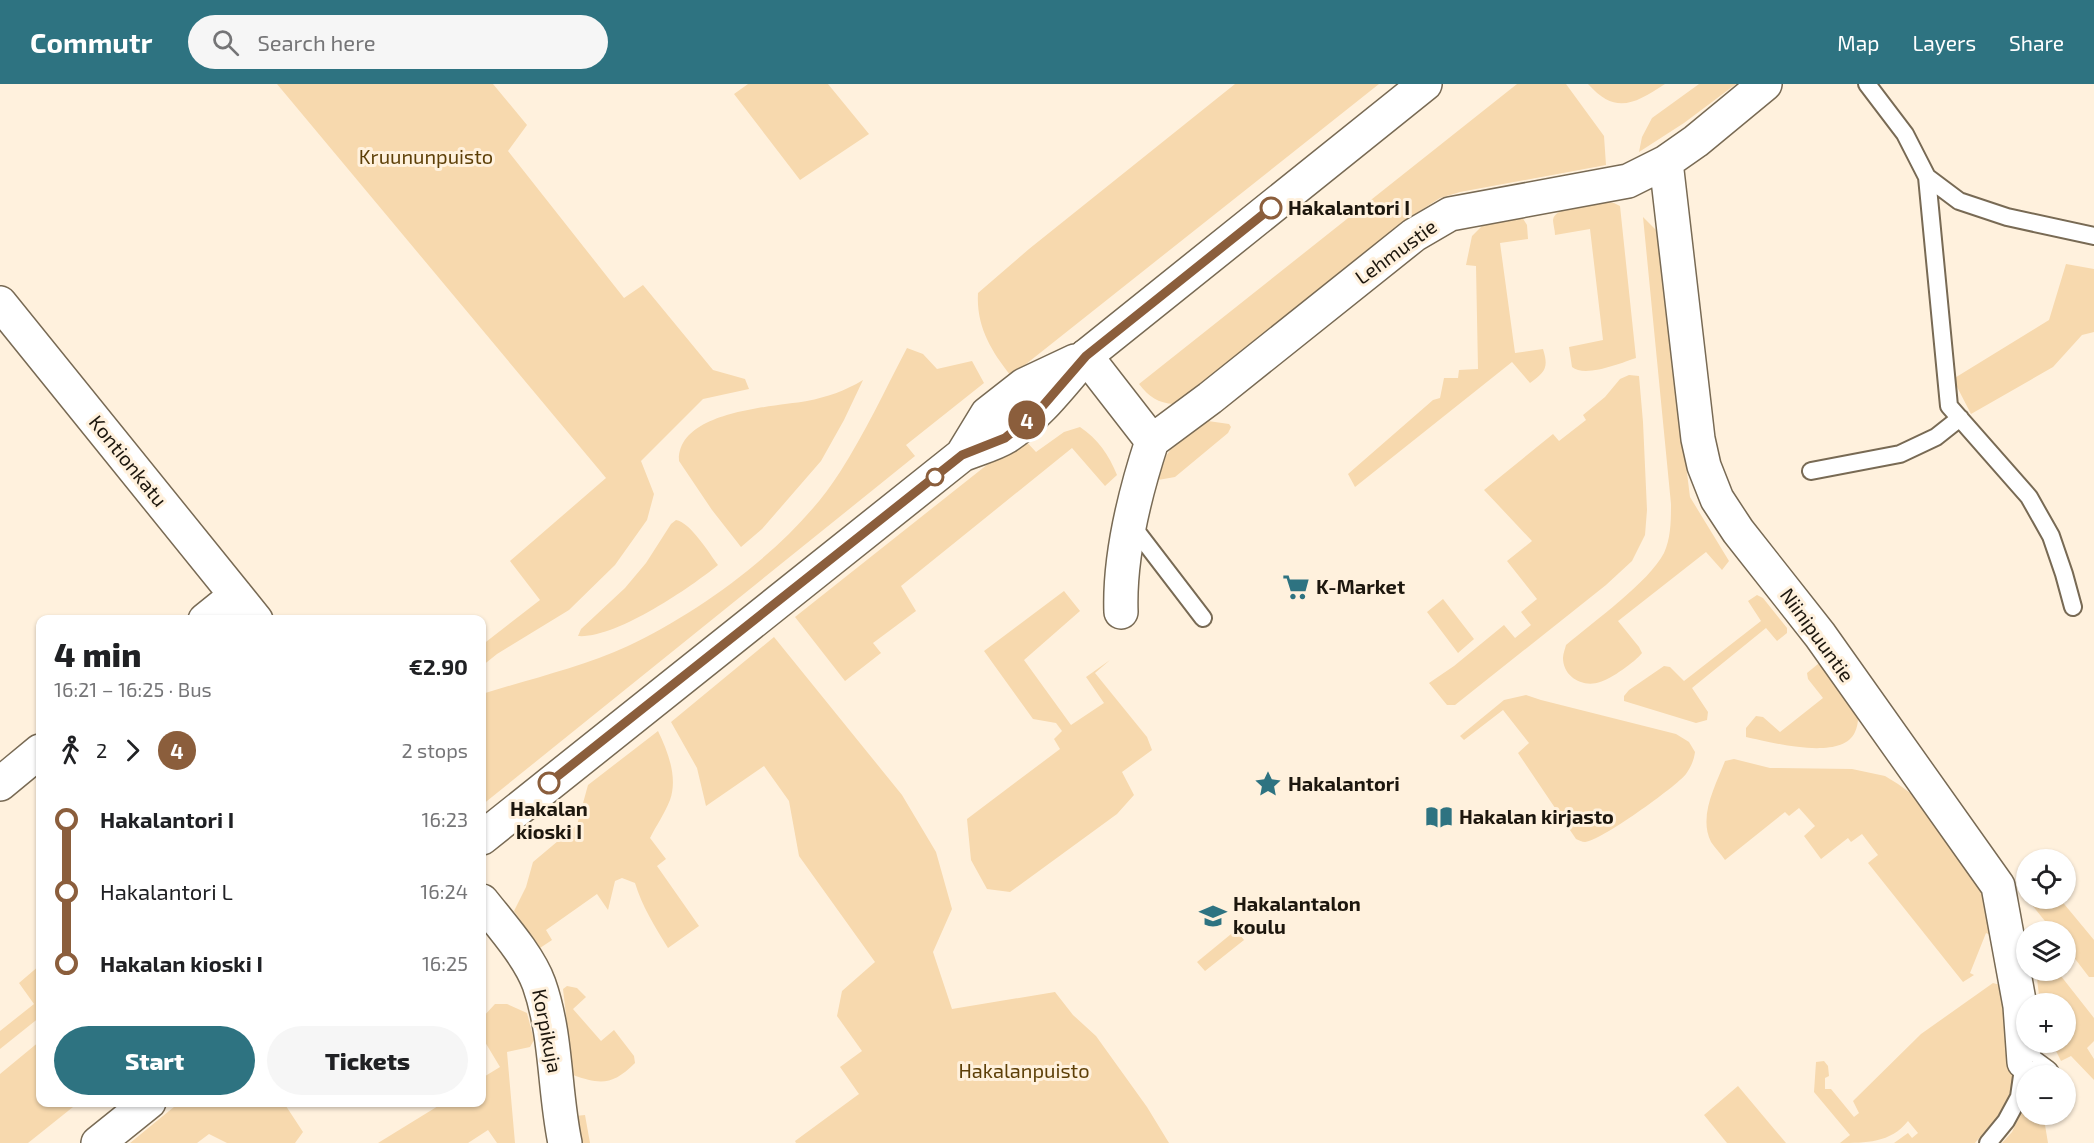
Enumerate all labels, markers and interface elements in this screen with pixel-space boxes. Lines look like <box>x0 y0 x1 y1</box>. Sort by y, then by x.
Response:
search box <box>188 15 608 69</box>
text: Commutr <box>30 25 152 59</box>
icon: search <box>209 26 242 59</box>
text: Search here <box>257 29 376 55</box>
text: Map <box>1837 30 1879 55</box>
text: Layers <box>1912 30 1976 55</box>
text: Share <box>2009 30 2064 55</box>
park label: Kruununpuisto <box>359 144 493 168</box>
place label: Hakalantori I <box>1288 195 1410 219</box>
marker: Hakalantori I <box>1260 197 1282 219</box>
street label: Lehmustie <box>1350 214 1441 289</box>
line badge: 4 <box>1008 400 1046 440</box>
text: 4 <box>1020 408 1034 433</box>
street label: Kontionkatu <box>85 410 173 511</box>
unlabelled marker <box>926 468 944 486</box>
supermarket icon: K-Market <box>1281 572 1311 602</box>
place label: K-Market <box>1316 574 1405 598</box>
street label: Niinipuuntie <box>1776 583 1860 686</box>
text: 4 min <box>54 634 141 674</box>
text: €2.90 <box>409 653 468 679</box>
text: 16:21 – 16:25 · Bus <box>54 677 212 701</box>
icon: walk <box>54 734 87 767</box>
icon: forward <box>116 734 149 767</box>
text: 2 <box>96 738 107 762</box>
text: 4 <box>170 738 184 763</box>
text: 2 stops <box>401 738 468 762</box>
place icon: Hakalantori <box>1253 769 1283 799</box>
place label: Hakalantori <box>1288 771 1400 795</box>
marker: Hakalan kioski I <box>538 772 560 794</box>
place label: Hakalan kioski I <box>510 796 588 843</box>
library icon: Hakalan kirjasto <box>1424 802 1454 832</box>
place label: Hakalan kirjasto <box>1459 804 1614 828</box>
text: Hakalantori I <box>100 806 234 832</box>
text: 16:23 <box>422 807 468 831</box>
map controls <box>2016 849 2076 1125</box>
button: locate <box>2016 849 2076 909</box>
text: Hakalantori L <box>100 878 233 904</box>
text: 16:24 <box>420 879 468 903</box>
place label: Hakalantalon koulu <box>1233 891 1361 938</box>
school or university icon: Hakalantalon koulu <box>1198 901 1228 931</box>
button: layers <box>2016 921 2076 981</box>
text: Hakalan kioski I <box>100 950 263 976</box>
text: 16:25 <box>422 951 468 975</box>
street label: Korpikuja <box>528 987 568 1075</box>
button: + <box>2016 993 2076 1053</box>
button: Start <box>54 1026 255 1095</box>
button: Tickets <box>267 1026 468 1095</box>
park label: Hakalanpuisto <box>958 1058 1090 1082</box>
button: − <box>2016 1065 2076 1125</box>

